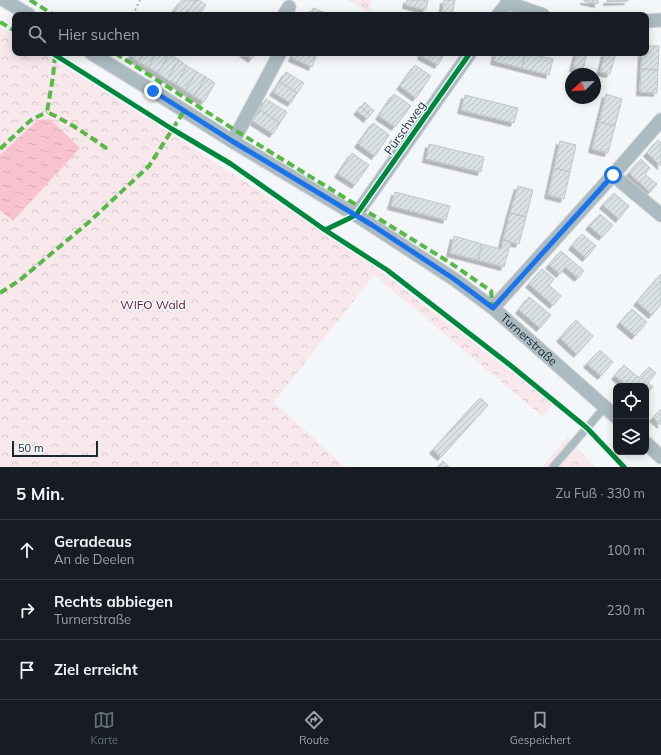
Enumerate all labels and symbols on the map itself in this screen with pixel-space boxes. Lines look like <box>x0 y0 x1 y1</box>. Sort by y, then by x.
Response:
north arrow <box>565 68 601 104</box>
route end <box>144 82 162 100</box>
street label: Pürschweg <box>381 98 428 157</box>
route start <box>604 166 622 184</box>
park label: WIFO Wald <box>120 297 186 312</box>
street label: Turnerstraße <box>497 310 561 369</box>
scale bar <box>12 439 98 458</box>

